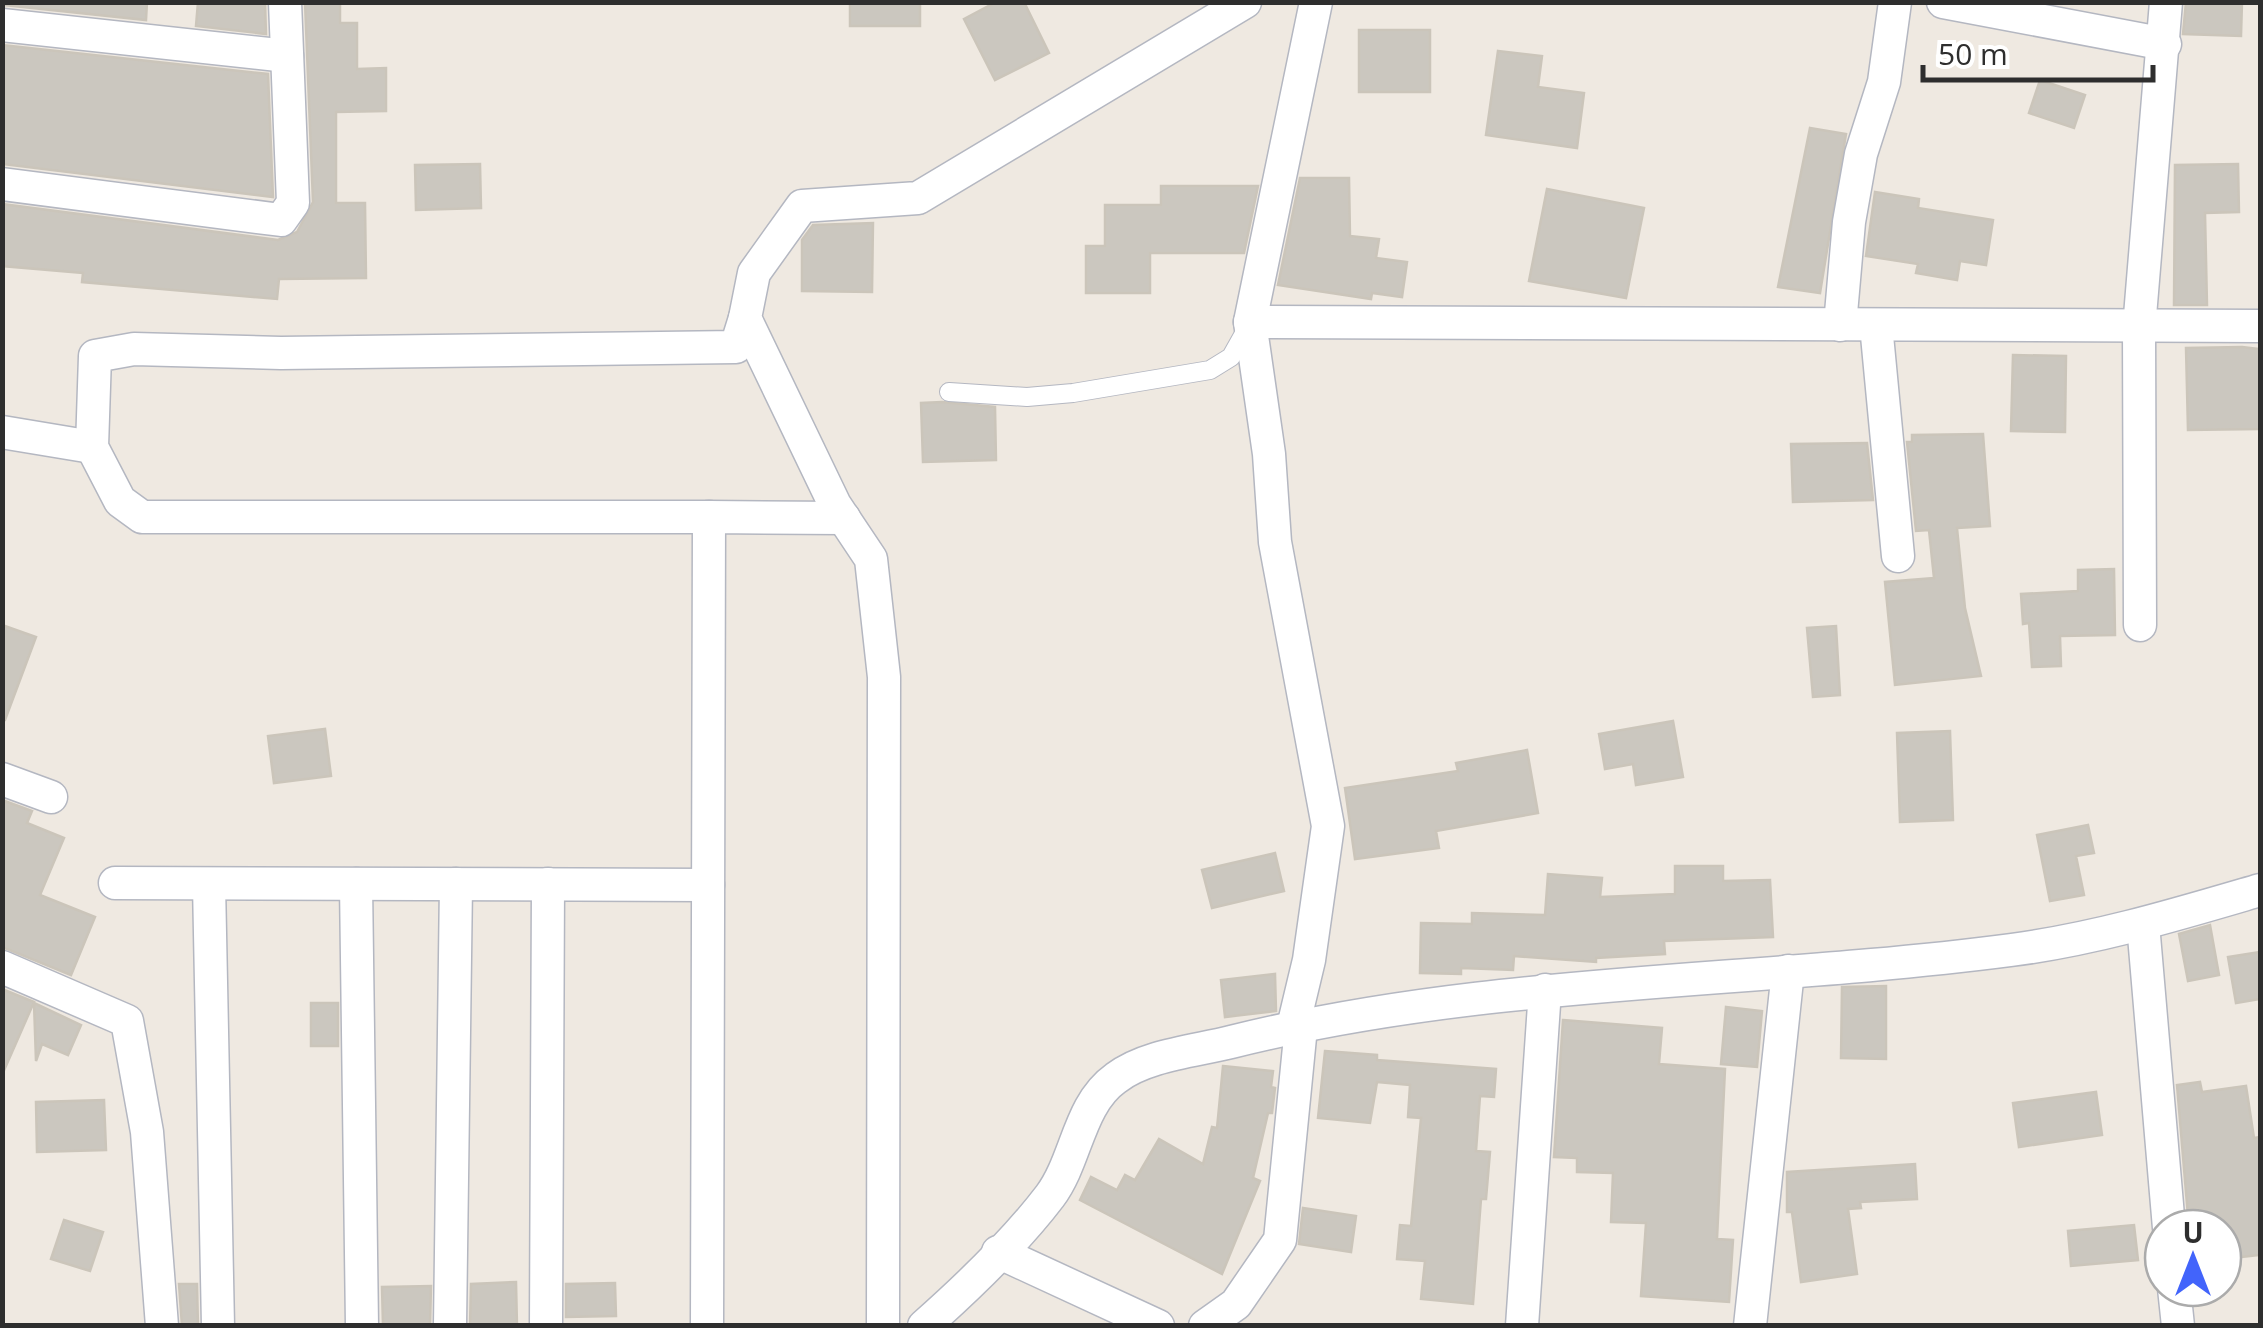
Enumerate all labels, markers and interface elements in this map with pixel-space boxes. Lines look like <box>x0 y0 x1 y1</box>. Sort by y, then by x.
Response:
scale bar <box>1923 20 2153 82</box>
text: 50 m <box>1938 33 2008 74</box>
north arrow <box>2143 1208 2243 1308</box>
text: U <box>2182 1213 2204 1251</box>

